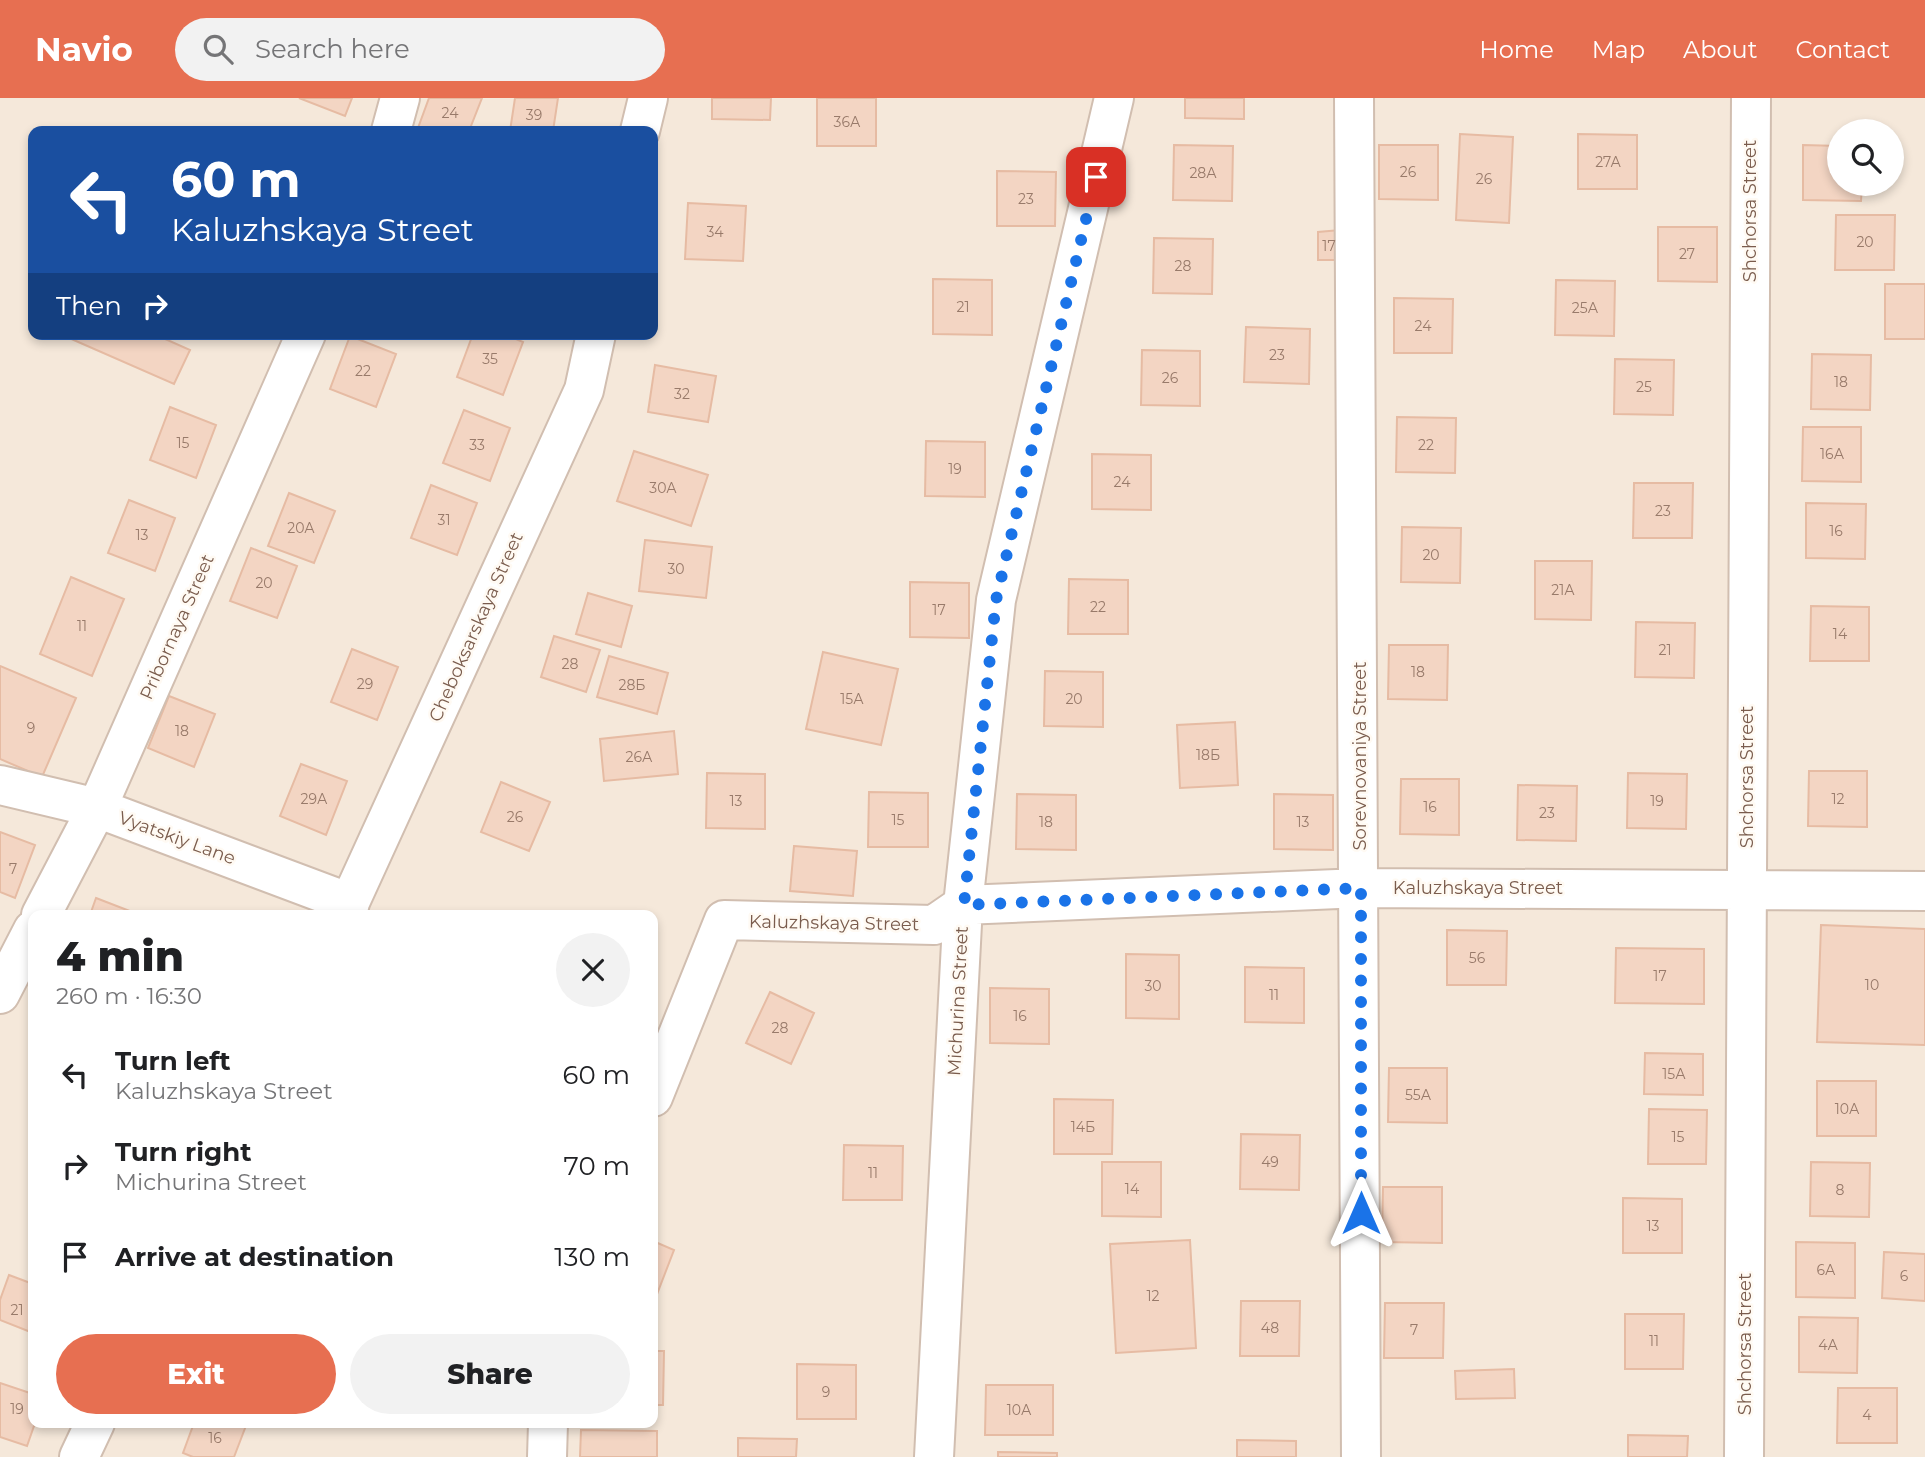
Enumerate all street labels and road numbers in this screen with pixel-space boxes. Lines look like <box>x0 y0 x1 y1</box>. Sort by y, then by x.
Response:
street label: Shchorsa Street <box>1739 140 1761 282</box>
street label: Cheboksarskaya Street <box>424 529 528 725</box>
street label: Pribornaya Street <box>135 551 219 703</box>
street label: Sorevnovaniya Street <box>1349 661 1371 851</box>
street label: Shchorsa Street <box>1736 706 1758 848</box>
street label: Vyatskiy Lane <box>115 807 239 869</box>
street label: Kaluzhskaya Street <box>1393 877 1563 899</box>
street label: Kaluzhskaya Street <box>749 911 919 935</box>
street label: Michurina Street <box>943 925 973 1077</box>
street label: Shchorsa Street <box>1734 1273 1756 1415</box>

